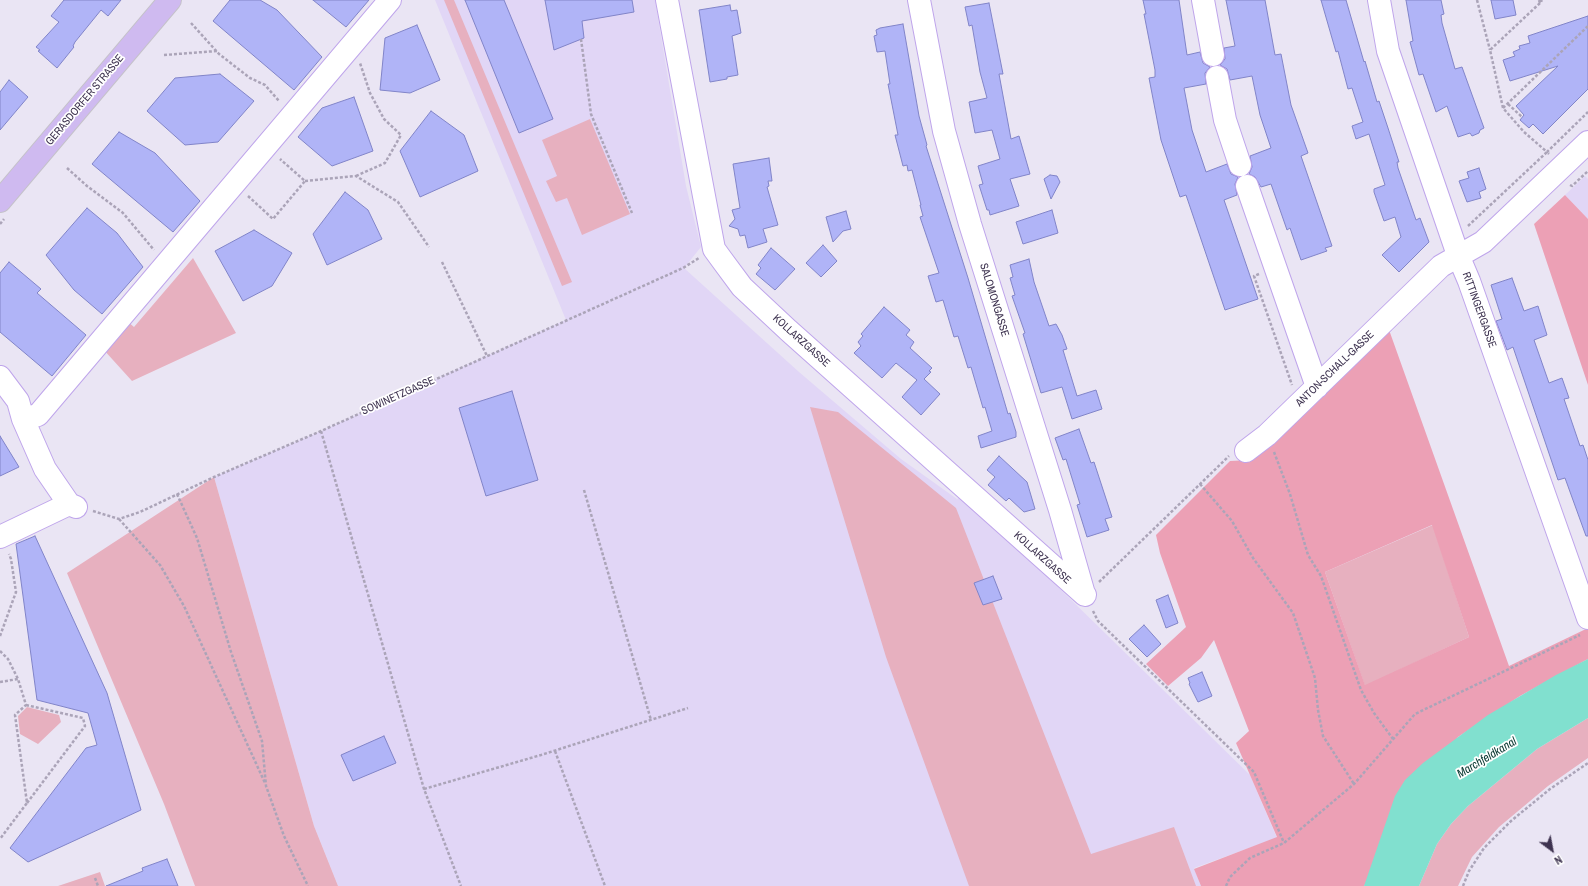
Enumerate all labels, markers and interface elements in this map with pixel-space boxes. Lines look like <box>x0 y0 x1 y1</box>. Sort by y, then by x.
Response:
street label: GERASDORFER STRASSE <box>43 52 127 148</box>
street label: SALOMONGASSE <box>977 262 1011 338</box>
street label: RITTINGERGASSE <box>1459 270 1499 350</box>
street label: KOLLARZGASSE <box>770 312 832 370</box>
street label: ANTON-SCHALL-GASSE <box>1293 328 1377 410</box>
street label: SOWINETZGASSE <box>359 374 437 418</box>
street label: KOLLARZGASSE <box>1011 529 1073 587</box>
water label: Marchfeldkanal <box>1455 735 1519 781</box>
north arrow <box>1532 830 1572 870</box>
text: N <box>1552 853 1565 868</box>

